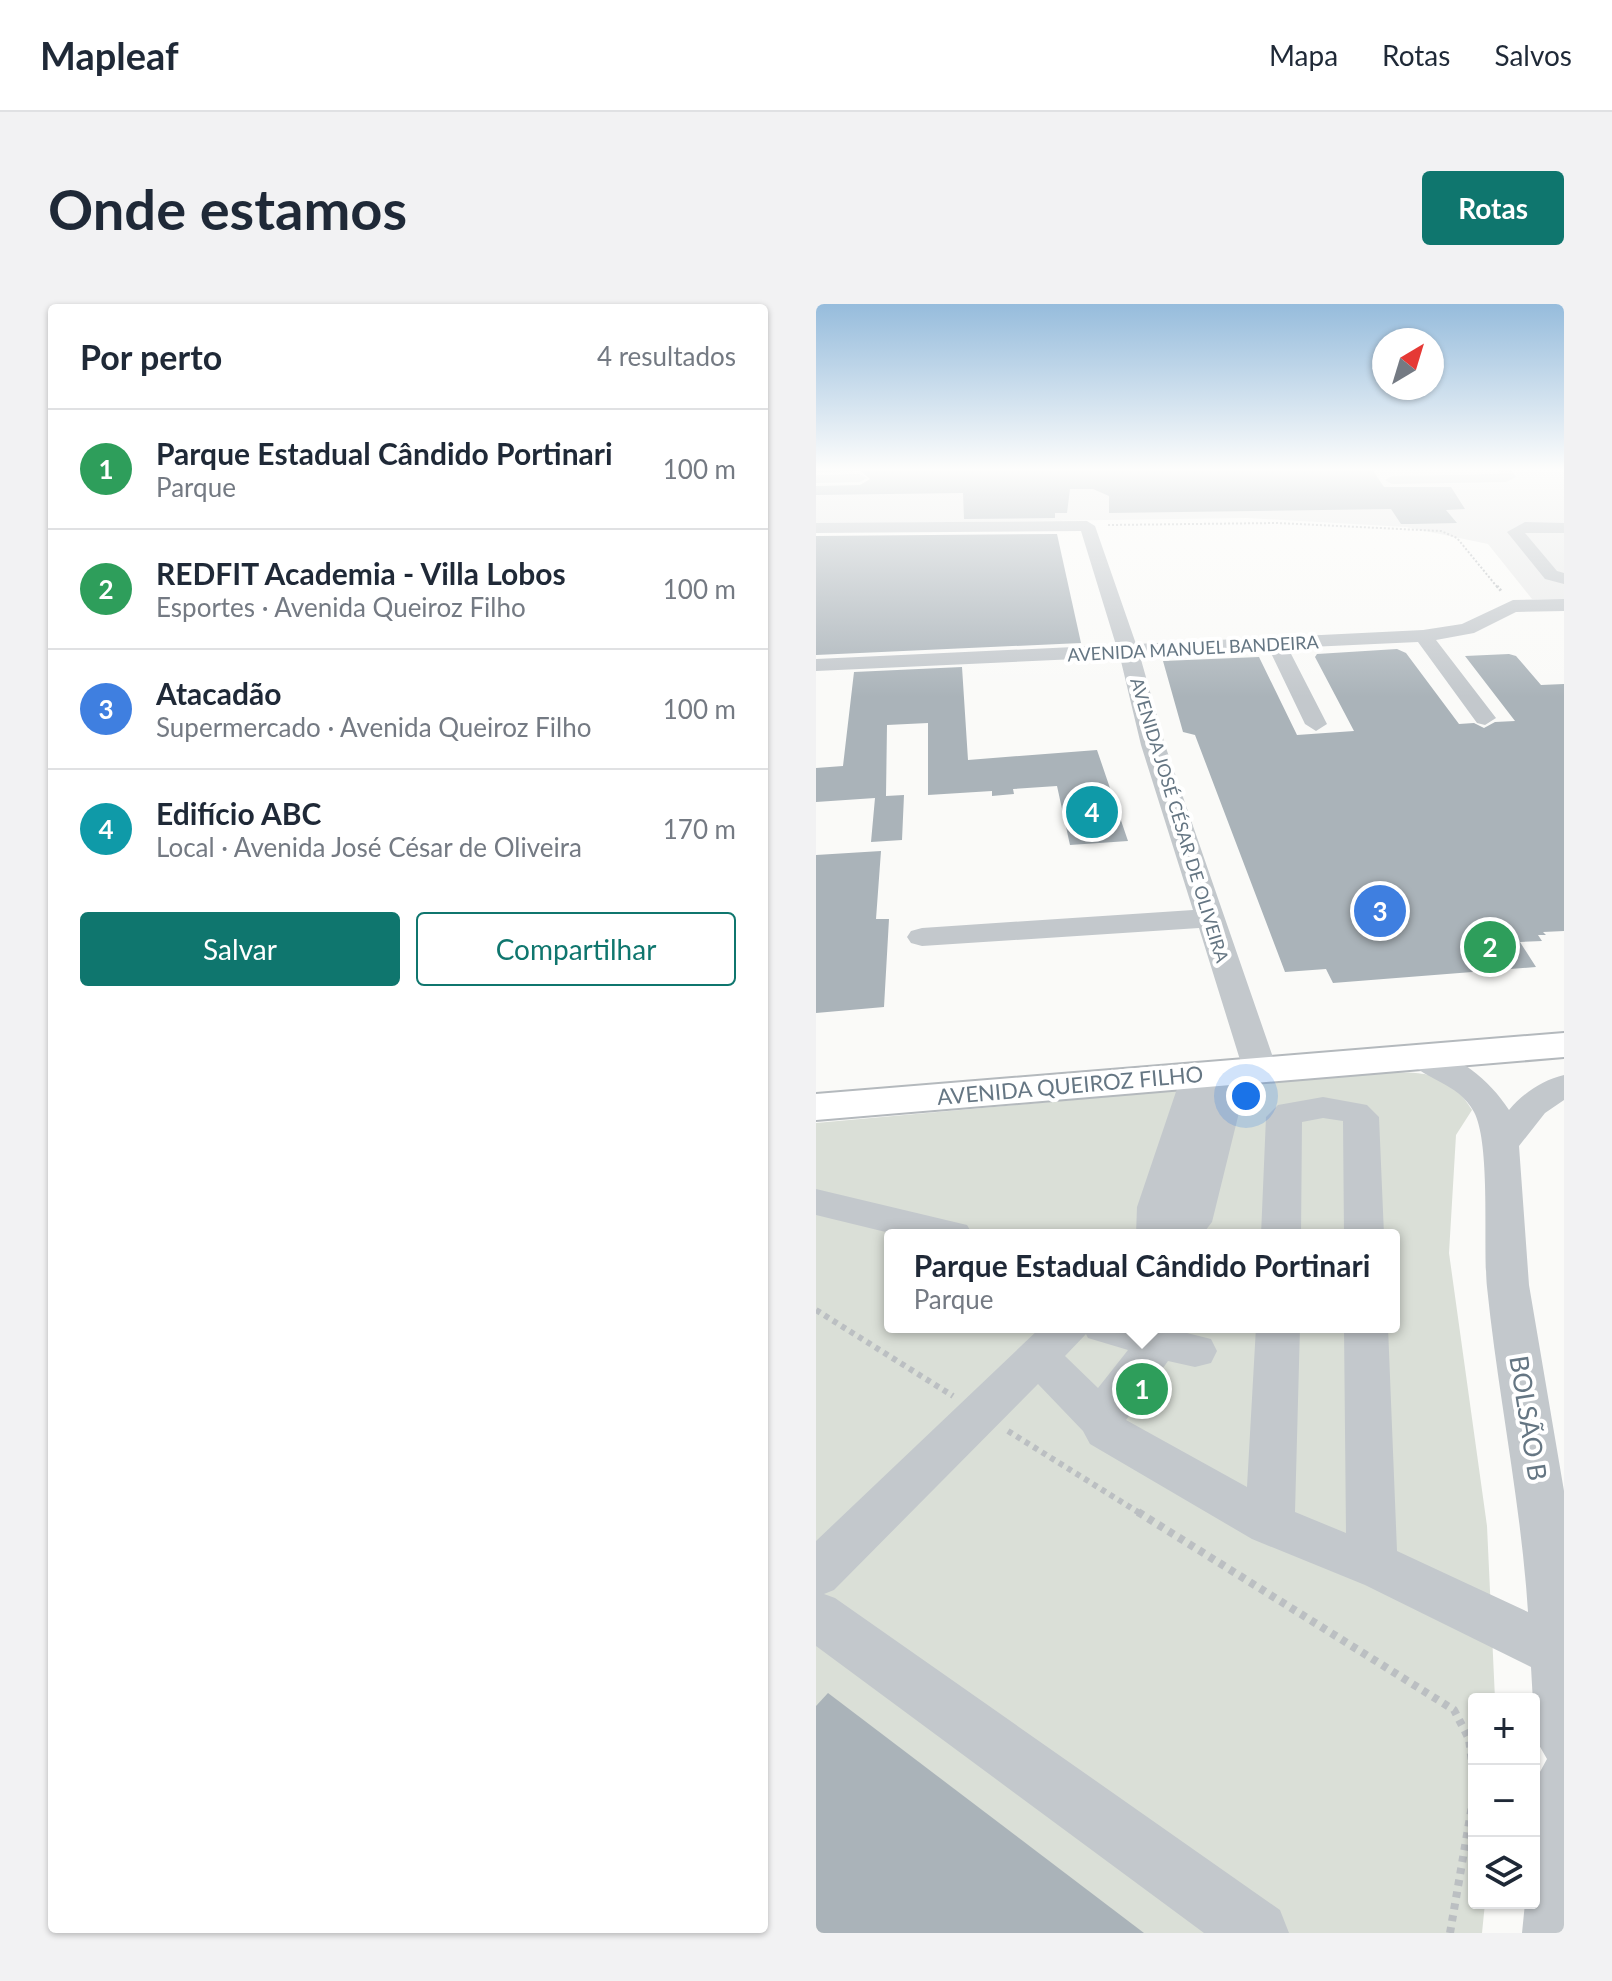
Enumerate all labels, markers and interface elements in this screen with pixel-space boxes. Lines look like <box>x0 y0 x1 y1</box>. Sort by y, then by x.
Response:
text: Mapleaf <box>40 32 179 78</box>
text: Mapa <box>1269 38 1338 72</box>
text: Rotas <box>1382 38 1450 72</box>
text: Salvos <box>1494 38 1572 72</box>
button: Rotas <box>1422 171 1564 245</box>
text: Onde estamos <box>48 175 407 242</box>
north arrow <box>1372 328 1444 400</box>
text: Por perto <box>80 336 222 377</box>
text: 4 resultados <box>597 340 736 372</box>
text: Parque Estadual Cândido Portinari <box>156 435 613 471</box>
text: 1 <box>98 453 114 485</box>
text: 100 m <box>663 453 736 485</box>
text: Parque <box>156 471 236 503</box>
text: REDFIT Academia - Villa Lobos <box>156 555 566 591</box>
text: 2 <box>98 573 114 605</box>
text: 100 m <box>663 573 736 605</box>
text: Esportes · Avenida Queiroz Filho <box>156 591 526 623</box>
street label: AVENIDA MANUEL BANDEIRA <box>1067 630 1320 666</box>
text: Atacadão <box>156 675 281 711</box>
street label: AVENIDA JOSÉ CÉSAR DE OLIVEIRA <box>1126 675 1234 966</box>
text: 3 <box>98 693 114 725</box>
text: 100 m <box>663 693 736 725</box>
text: Supermercado · Avenida Queiroz Filho <box>156 711 591 743</box>
pin: 4 <box>1066 782 1118 842</box>
text: Edifício ABC <box>156 795 321 831</box>
text: 4 <box>98 813 114 845</box>
text: 170 m <box>663 813 736 845</box>
text: Local · Avenida José César de Oliveira <box>156 831 582 863</box>
pin: 3 <box>1354 881 1406 941</box>
button: Salvar <box>80 912 400 986</box>
button: Compartilhar <box>416 912 736 986</box>
pin: 2 <box>1464 917 1516 977</box>
street label: AVENIDA QUEIROZ FILHO <box>936 1060 1204 1110</box>
your location <box>1226 1076 1266 1116</box>
popup <box>884 1229 1400 1333</box>
text: Parque Estadual Cândido Portinari <box>914 1247 1370 1283</box>
text: Parque <box>914 1283 994 1315</box>
street label: BOLSÃO B <box>1503 1353 1555 1483</box>
pin: 1 <box>1116 1359 1168 1419</box>
map controls <box>1468 1693 1540 1909</box>
button: + <box>1468 1693 1540 1765</box>
button: − <box>1468 1765 1540 1837</box>
button: layers <box>1468 1837 1540 1909</box>

